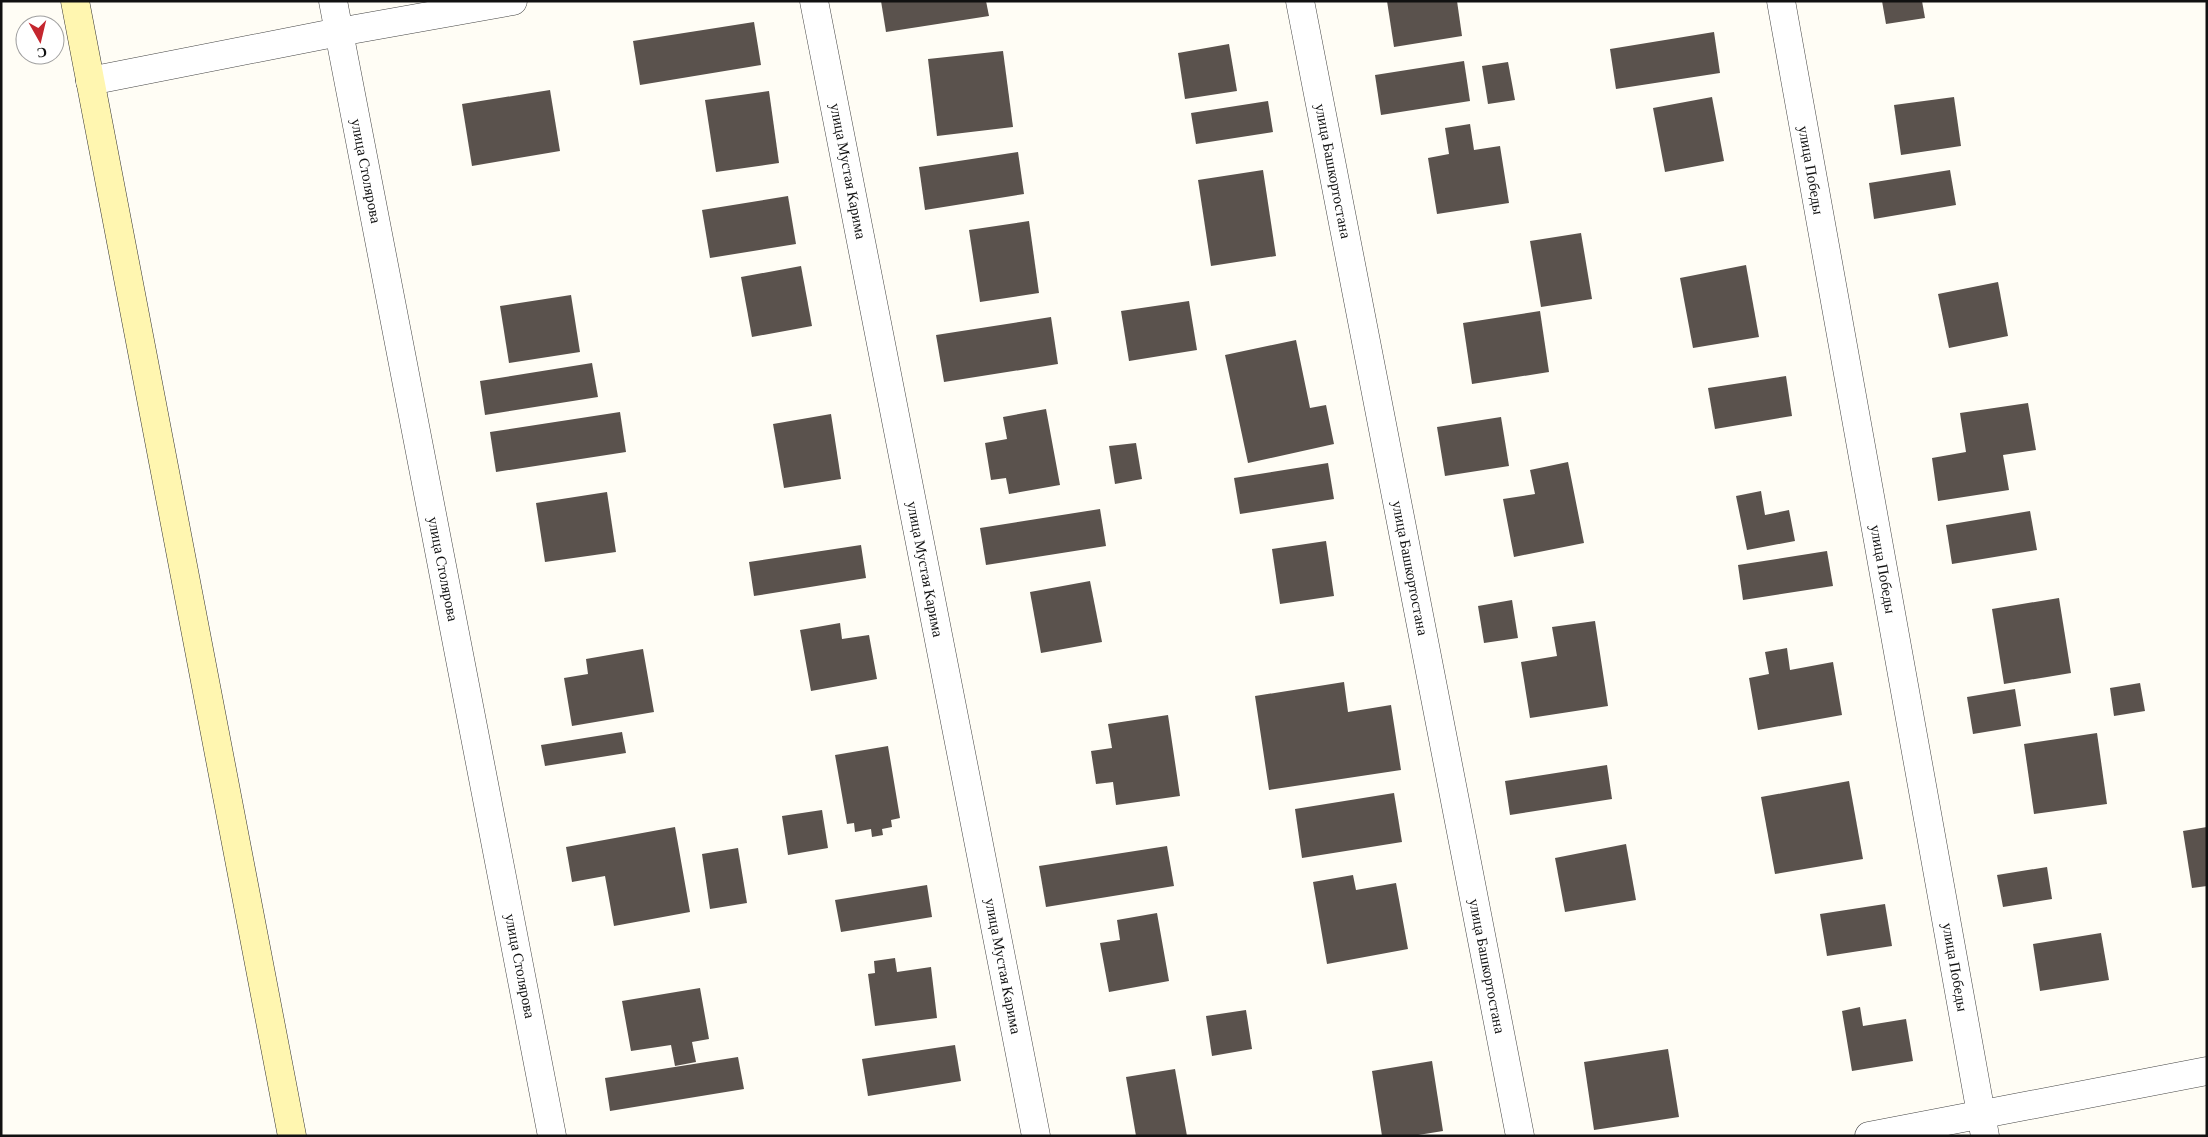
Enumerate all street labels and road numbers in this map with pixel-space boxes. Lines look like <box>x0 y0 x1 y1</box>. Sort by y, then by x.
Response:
street label: улица Мустая Карима <box>827 102 869 241</box>
street label: улица Башкортостана <box>1312 102 1354 240</box>
street label: улица Столярова <box>348 117 384 225</box>
street label: улица Победы <box>1795 124 1827 216</box>
street label: улица Башкортостана <box>1389 499 1431 637</box>
street label: улица Мустая Карима <box>904 500 946 639</box>
street label: улица Столярова <box>425 515 461 623</box>
street label: улица Победы <box>1867 523 1899 615</box>
street label: улица Мустая Карима <box>982 897 1024 1036</box>
street label: улица Башкортостана <box>1466 897 1508 1035</box>
street label: улица Столярова <box>502 912 538 1020</box>
street label: улица Победы <box>1939 921 1971 1013</box>

